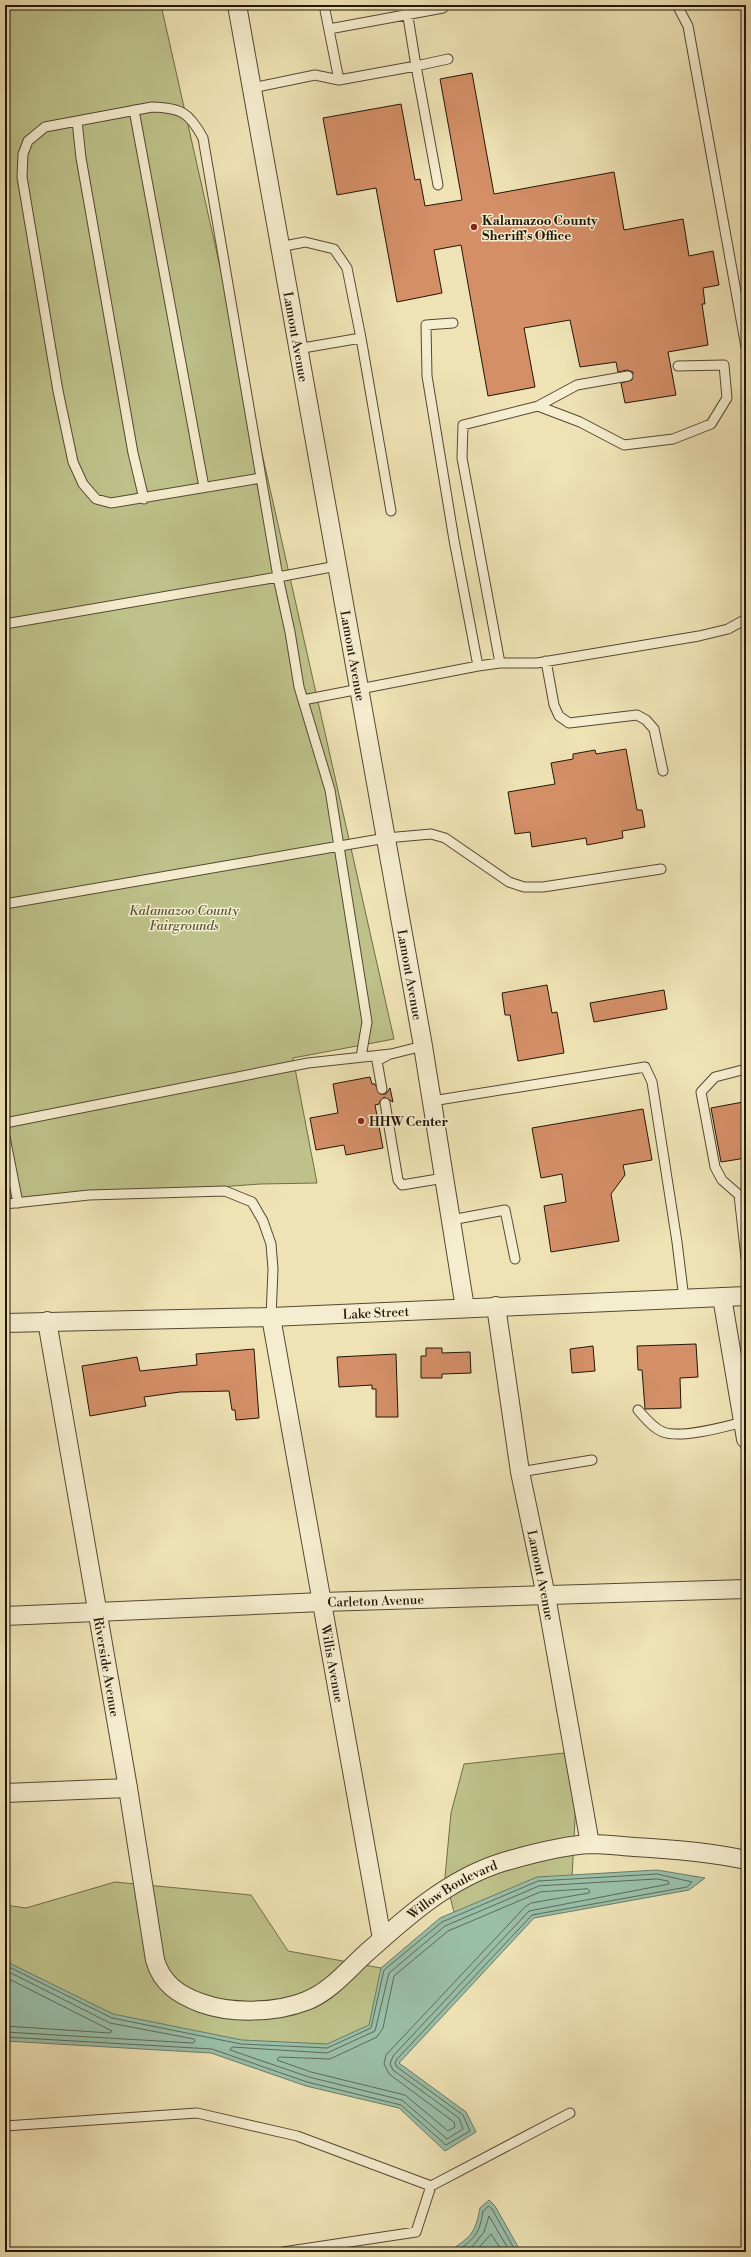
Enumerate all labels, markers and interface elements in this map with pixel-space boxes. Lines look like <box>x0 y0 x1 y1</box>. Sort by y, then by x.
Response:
place label: Kalamazoo County Sheriff's Office <box>482 213 598 244</box>
marker: Kalamazoo County Sheriff's Office <box>469 222 479 232</box>
street label: Lamont Avenue <box>279 290 311 384</box>
street label: Lamont Avenue <box>336 609 368 703</box>
park label: Kalamazoo County Fairgrounds <box>129 903 239 934</box>
street label: Lamont Avenue <box>393 928 425 1022</box>
place label: HHW Center <box>369 1114 449 1130</box>
marker: HHW Center <box>356 1116 366 1126</box>
street label: Lake Street <box>342 1304 410 1323</box>
street label: Lamont Avenue <box>523 1529 557 1622</box>
street label: Carleton Avenue <box>327 1592 425 1611</box>
street label: Riverside Avenue <box>89 1616 123 1719</box>
street label: Willis Avenue <box>317 1622 347 1704</box>
street label: Willow Boulevard <box>404 1857 500 1924</box>

